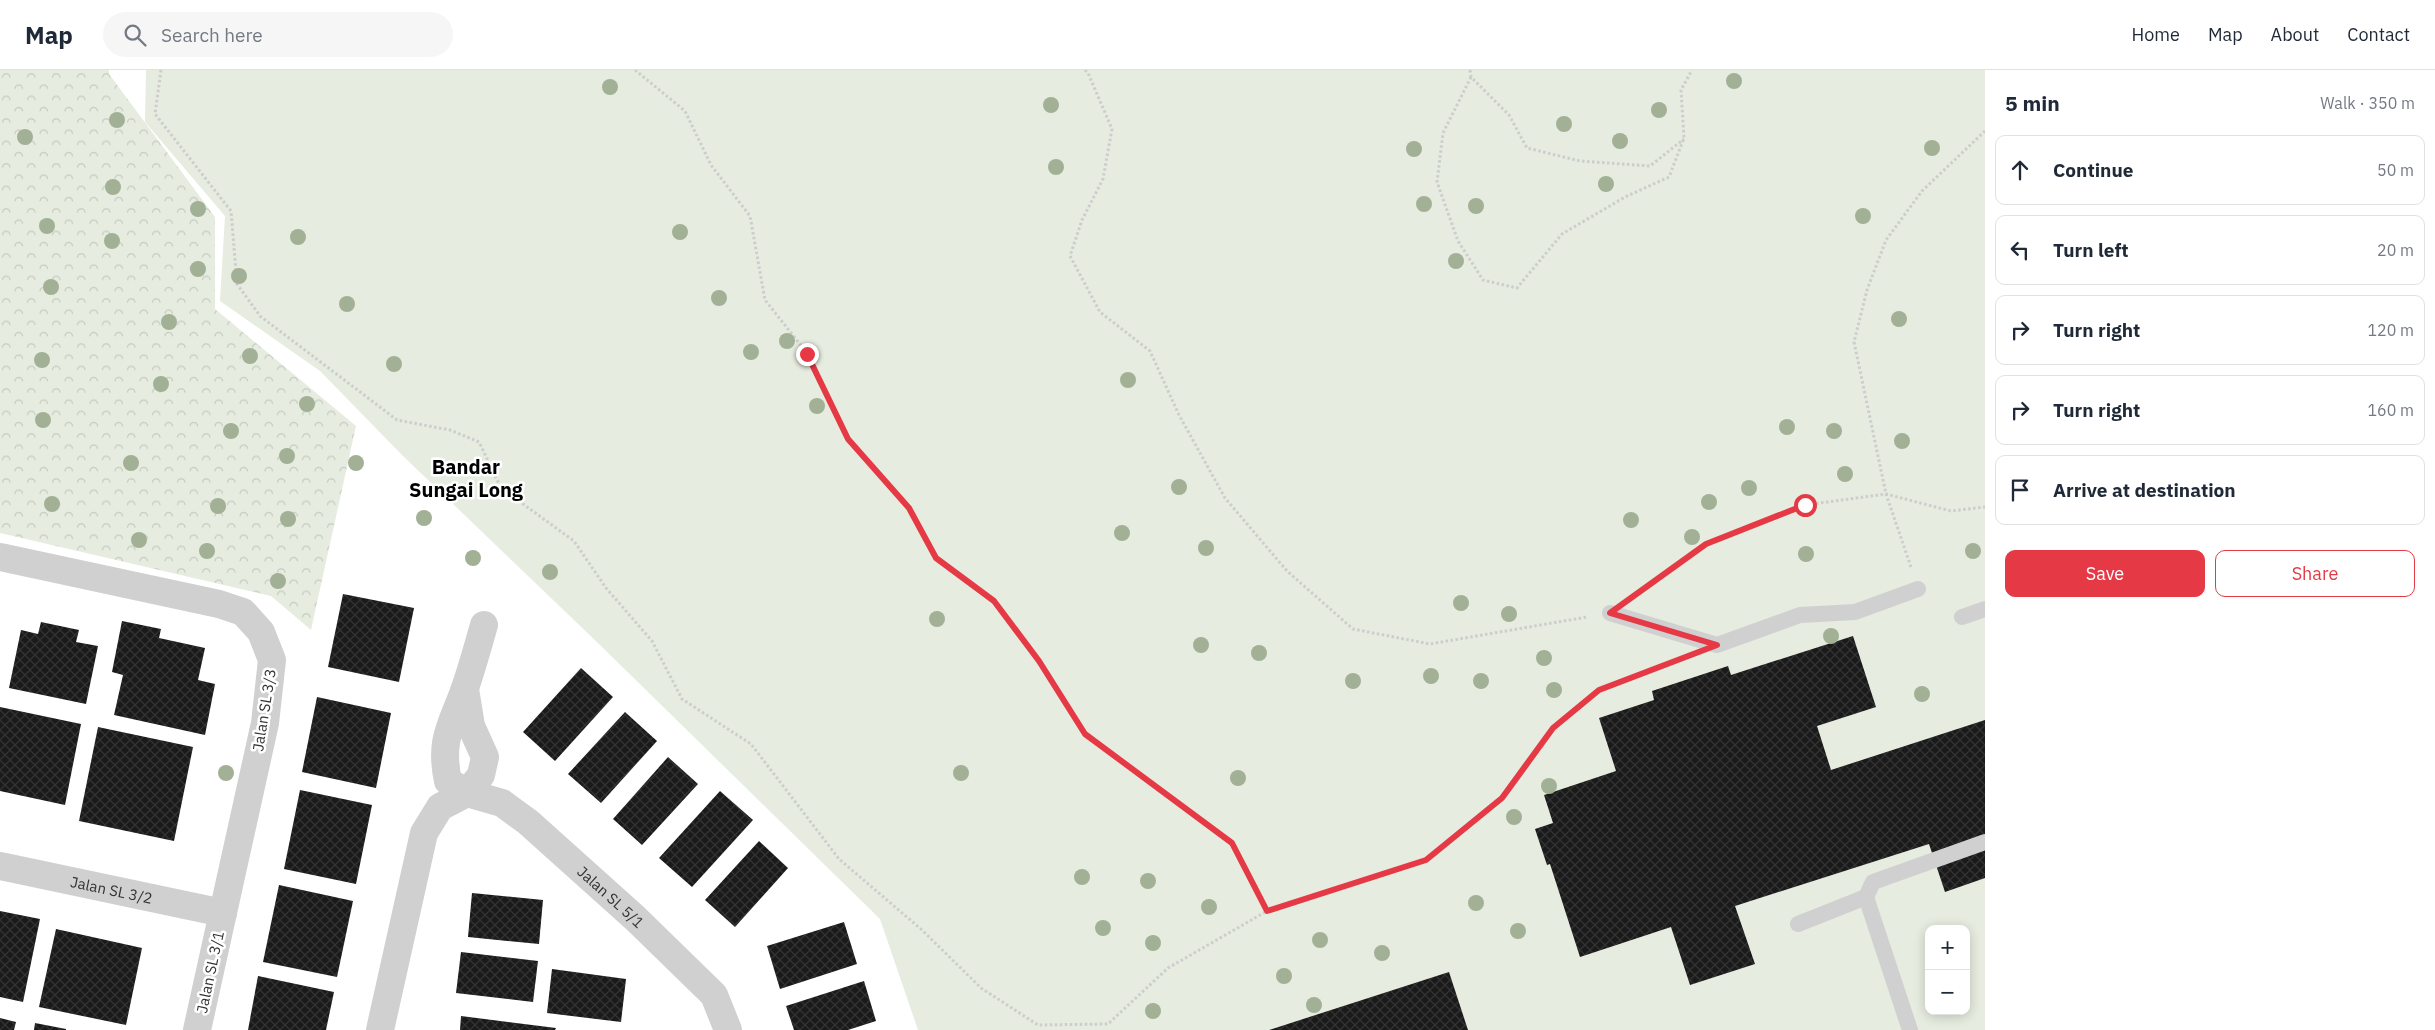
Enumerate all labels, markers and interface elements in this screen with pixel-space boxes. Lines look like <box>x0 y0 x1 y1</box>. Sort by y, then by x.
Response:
search box <box>103 12 453 57</box>
text: Map <box>25 19 73 51</box>
icon: search <box>121 21 149 49</box>
text: Search here <box>161 23 263 47</box>
text: Home <box>2132 23 2180 46</box>
text: Map <box>2208 23 2243 46</box>
text: About <box>2271 23 2319 46</box>
text: Contact <box>2347 23 2410 46</box>
text: 5 min <box>2005 89 2060 117</box>
text: Walk · 350 m <box>2320 93 2415 113</box>
icon: ahead <box>2006 156 2034 184</box>
text: Continue <box>2053 158 2133 182</box>
text: 50 m <box>2377 160 2414 180</box>
icon: left <box>2006 236 2034 264</box>
text: Turn left <box>2053 238 2129 262</box>
text: 20 m <box>2377 240 2414 260</box>
icon: right <box>2006 316 2034 344</box>
text: Turn right <box>2053 318 2140 342</box>
text: 120 m <box>2367 320 2414 340</box>
route end <box>796 343 819 366</box>
icon: right <box>2006 396 2034 424</box>
text: Turn right <box>2053 398 2140 422</box>
text: 160 m <box>2367 400 2414 420</box>
district label: Bandar Sungai Long <box>409 453 524 503</box>
icon: arrive <box>2006 476 2034 504</box>
text: Arrive at destination <box>2053 478 2236 502</box>
route start <box>1794 494 1817 517</box>
button: Save <box>2005 550 2205 597</box>
button: Share <box>2215 550 2415 597</box>
street label: Jalan SL 3/3 <box>248 667 280 753</box>
street label: Jalan SL 5/1 <box>574 862 648 931</box>
street label: Jalan SL 3/2 <box>69 872 154 907</box>
map controls <box>1925 925 1970 1015</box>
button: + <box>1925 925 1970 970</box>
street label: Jalan SL 3/1 <box>192 929 228 1015</box>
button: − <box>1925 970 1970 1015</box>

